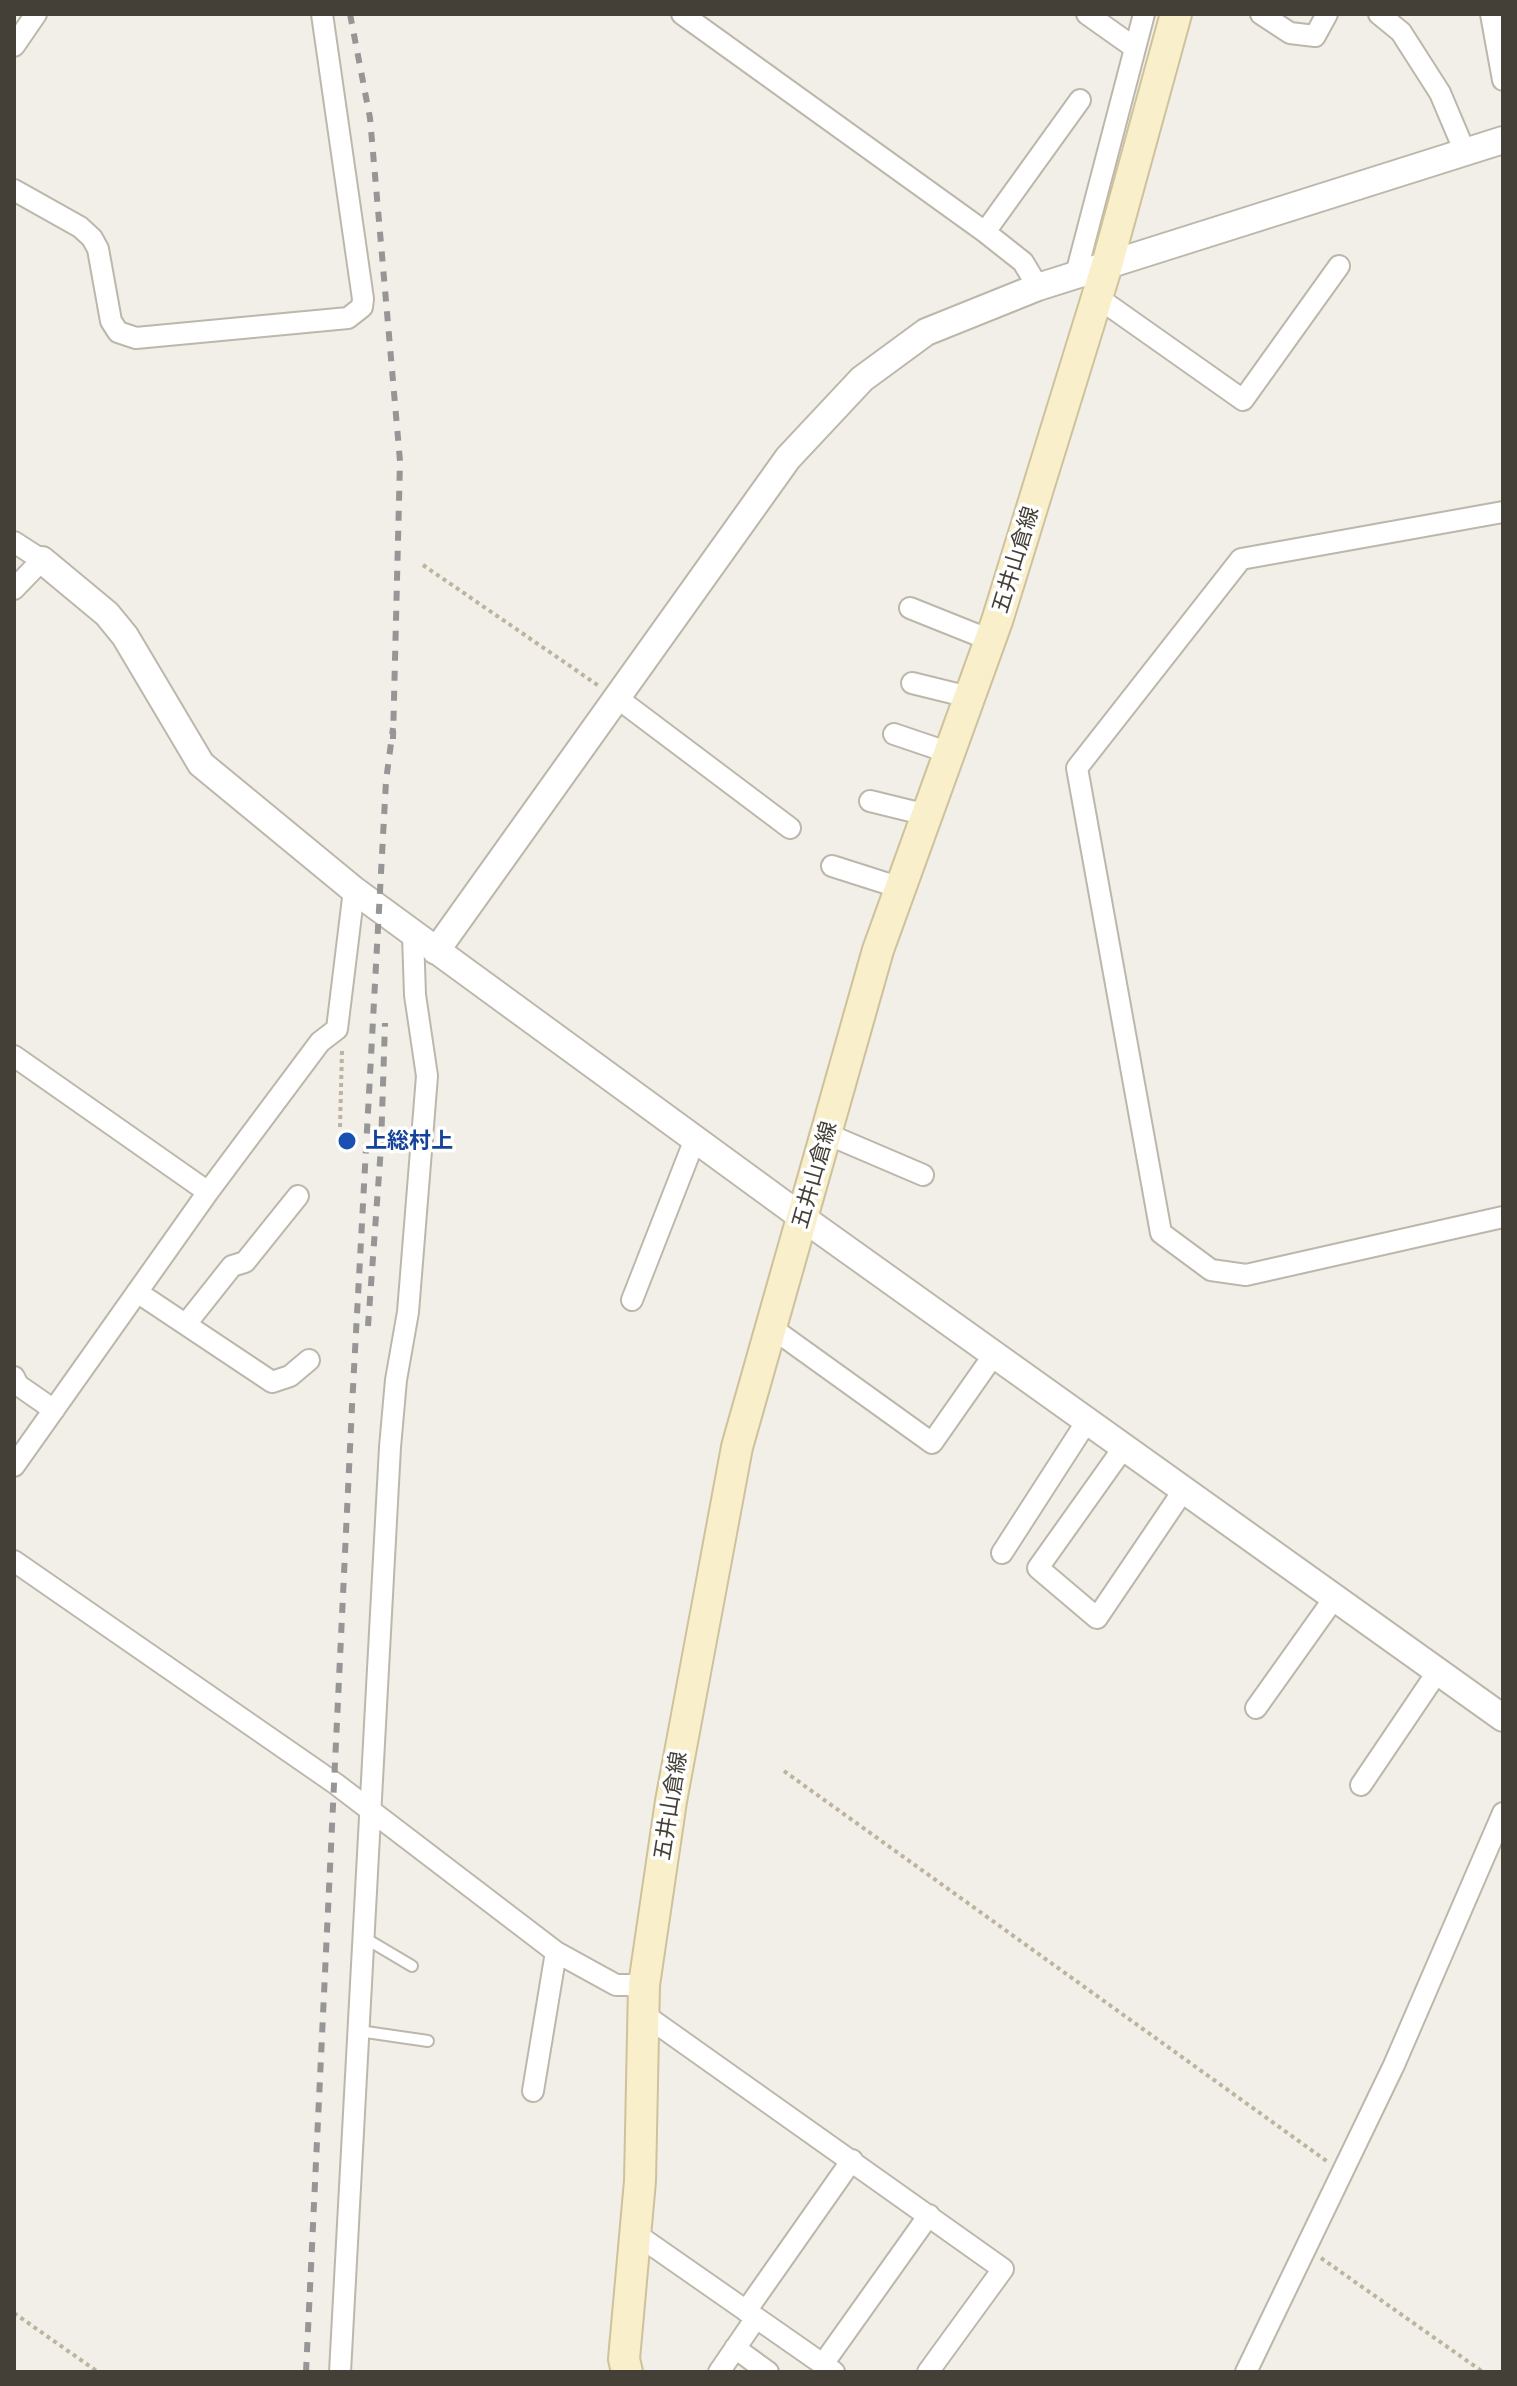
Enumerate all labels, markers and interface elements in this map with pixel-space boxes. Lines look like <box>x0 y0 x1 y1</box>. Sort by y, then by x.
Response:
street label: 五井山倉線 <box>987 504 1045 616</box>
street label: 五井山倉線 <box>787 1118 843 1232</box>
place label: 上総村上 <box>365 1128 453 1154</box>
marker: 上総村上 <box>336 1130 358 1152</box>
street label: 五井山倉線 <box>649 1750 693 1862</box>

